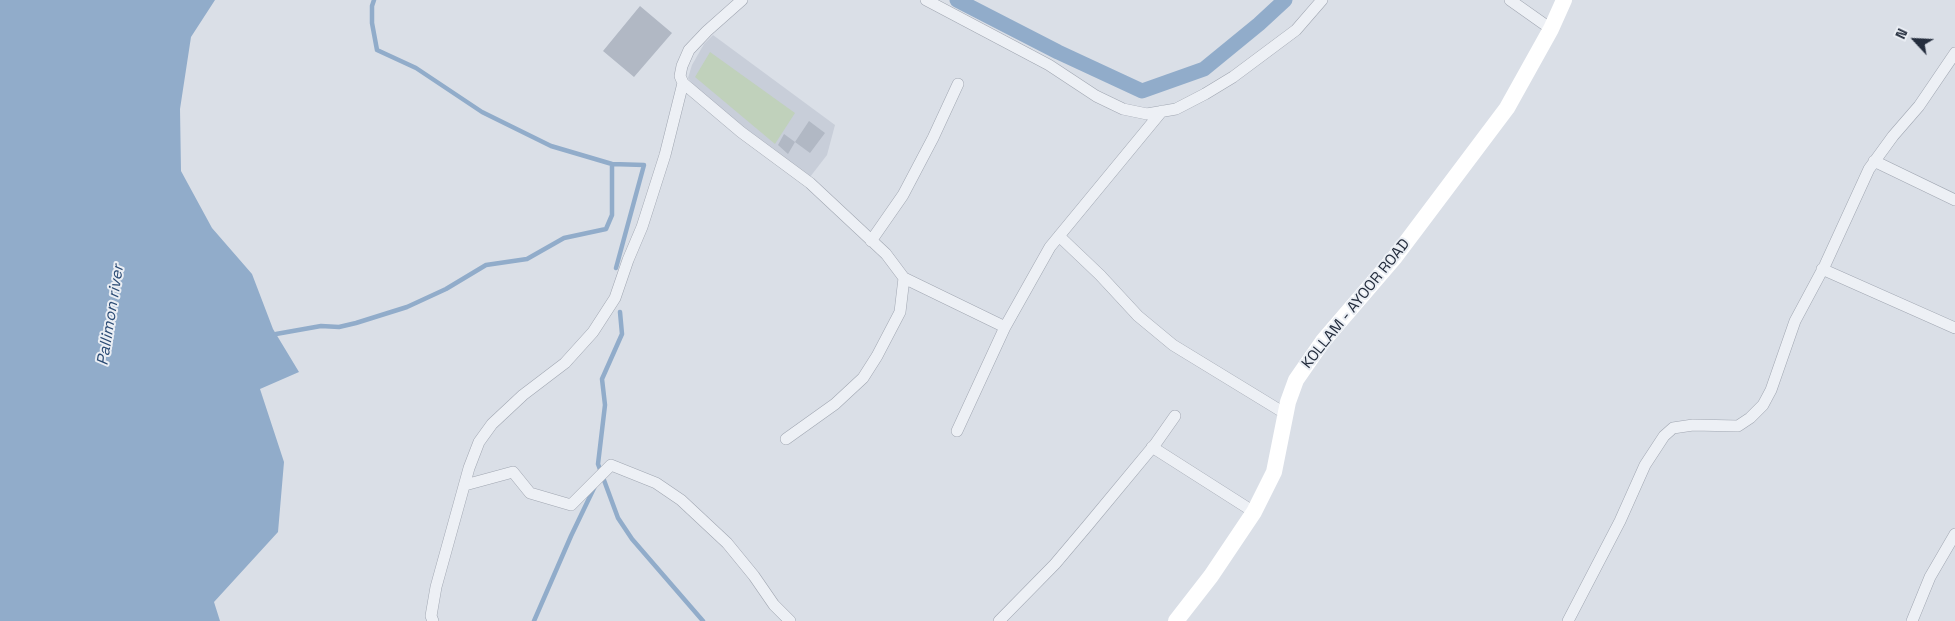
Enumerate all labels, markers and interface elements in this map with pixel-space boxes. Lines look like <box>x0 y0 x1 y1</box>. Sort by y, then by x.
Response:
north arrow <box>1890 15 1940 65</box>
text: N <box>1891 26 1912 42</box>
street label: KOLLAM - AYOOR ROAD <box>1298 236 1414 372</box>
water label: Pallimon river <box>94 263 128 367</box>

